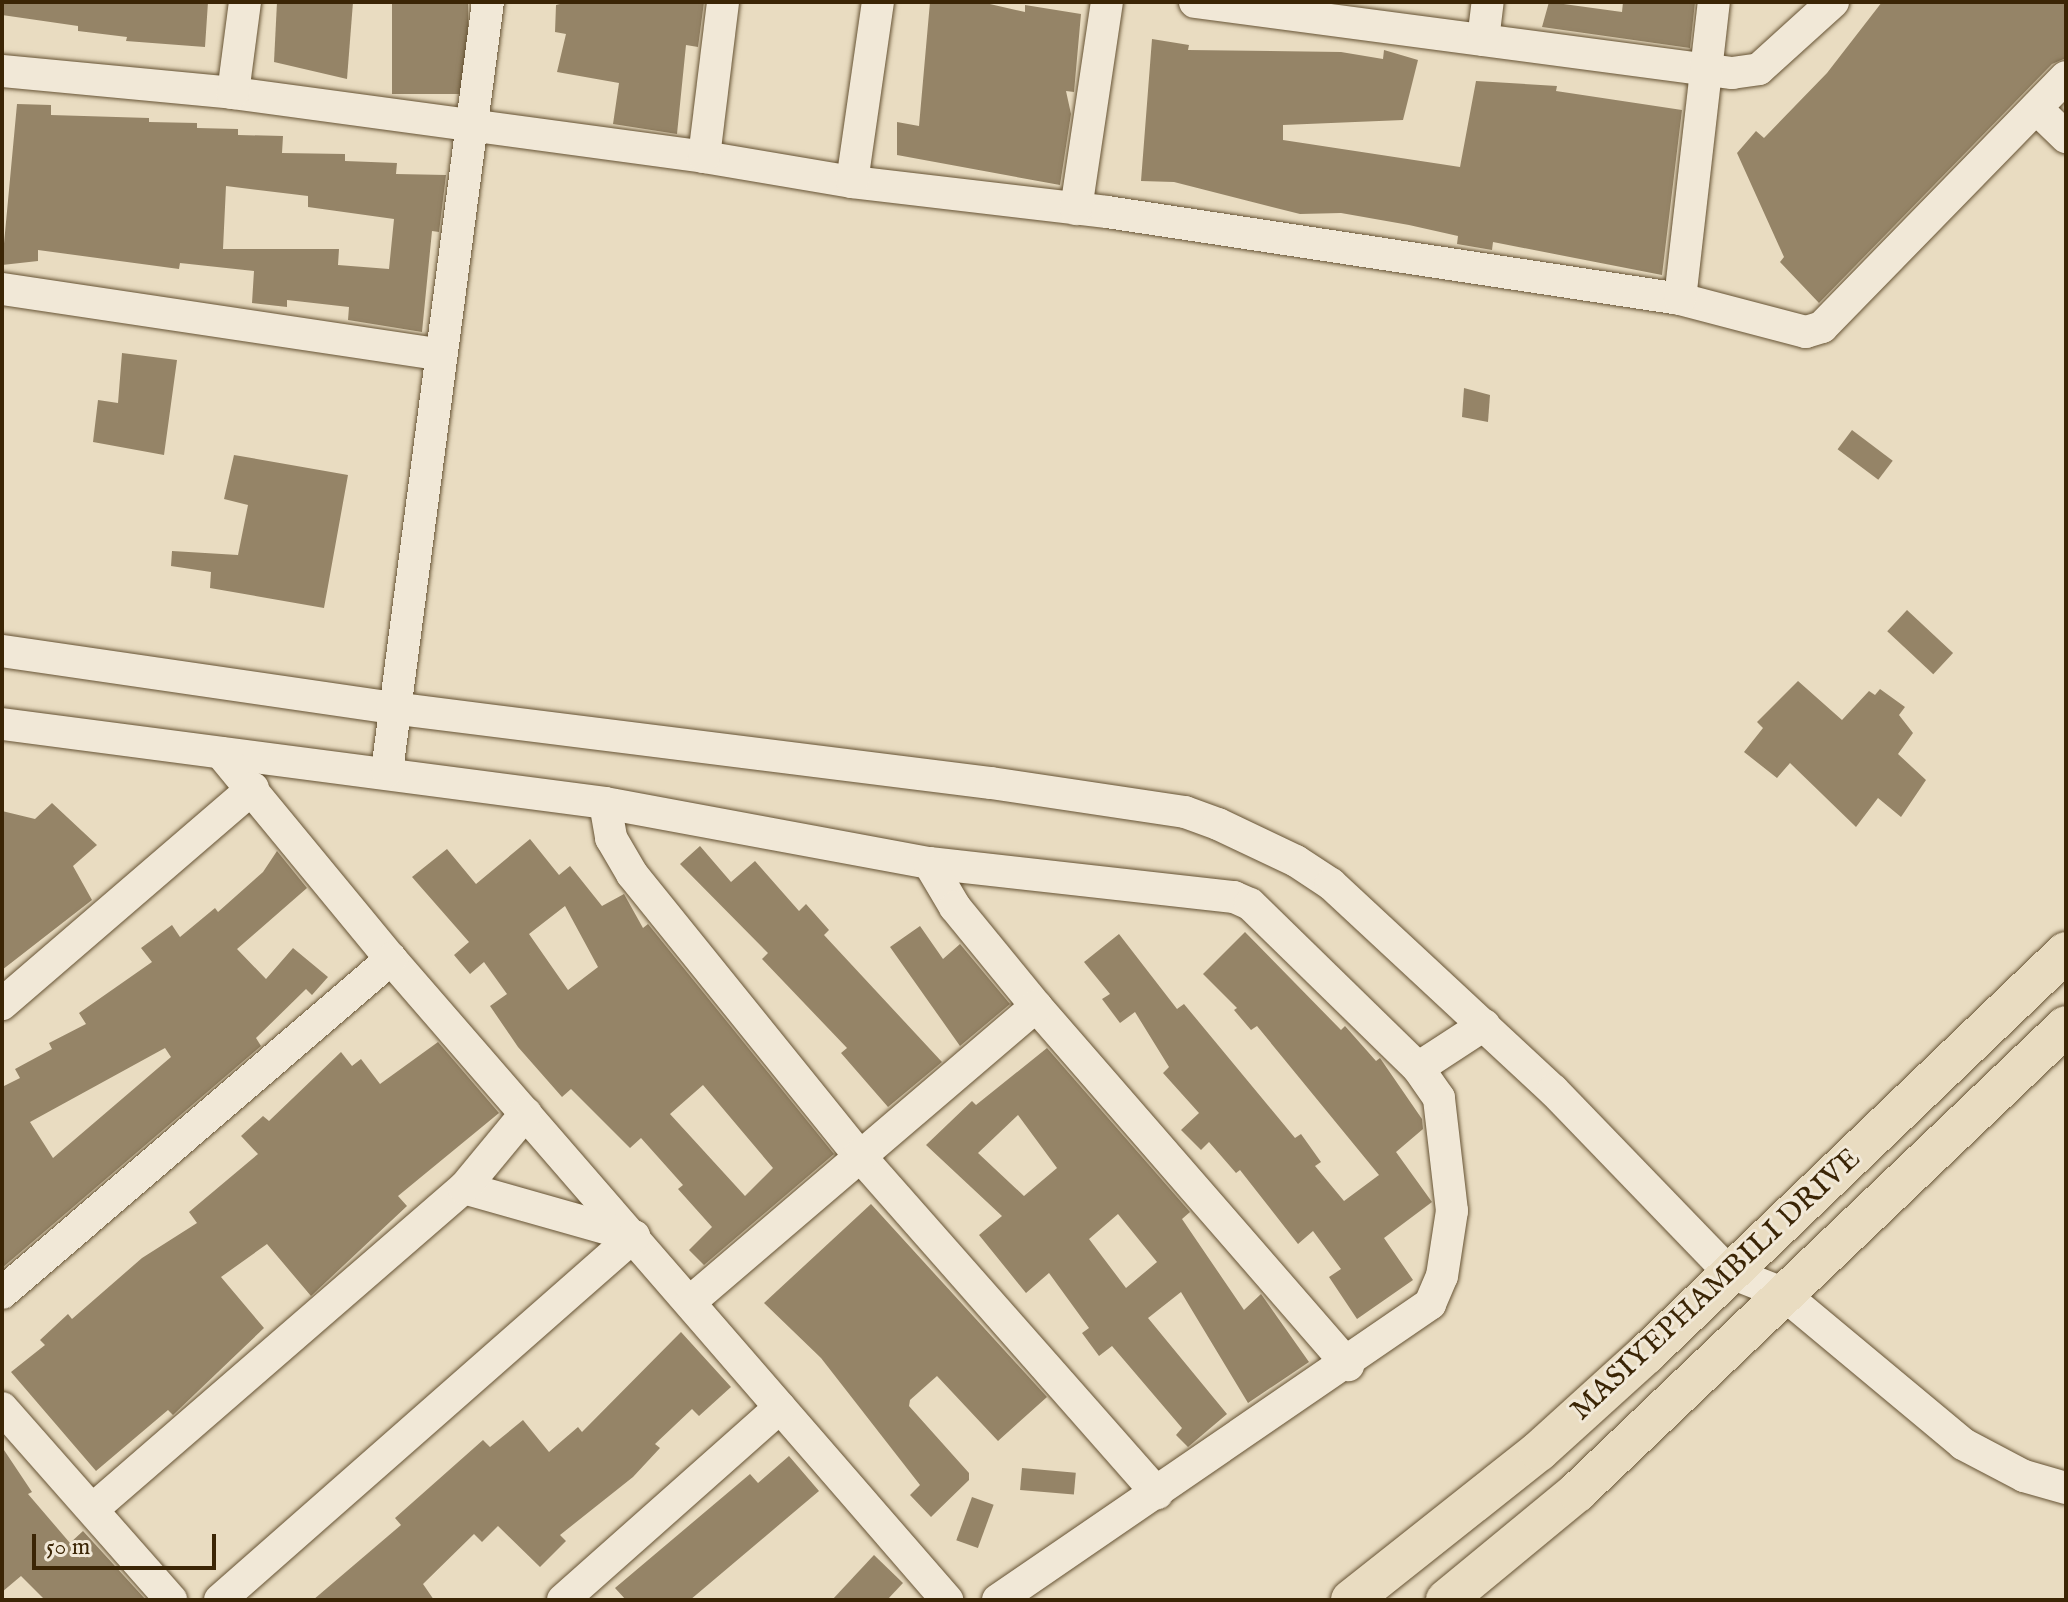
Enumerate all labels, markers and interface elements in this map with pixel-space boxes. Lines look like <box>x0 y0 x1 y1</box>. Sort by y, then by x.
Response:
street label: MASIYEPHAMBILI DRIVE <box>1564 1141 1868 1429</box>
scale bar <box>36 1518 220 1568</box>
text: 50 m <box>46 1532 90 1563</box>

